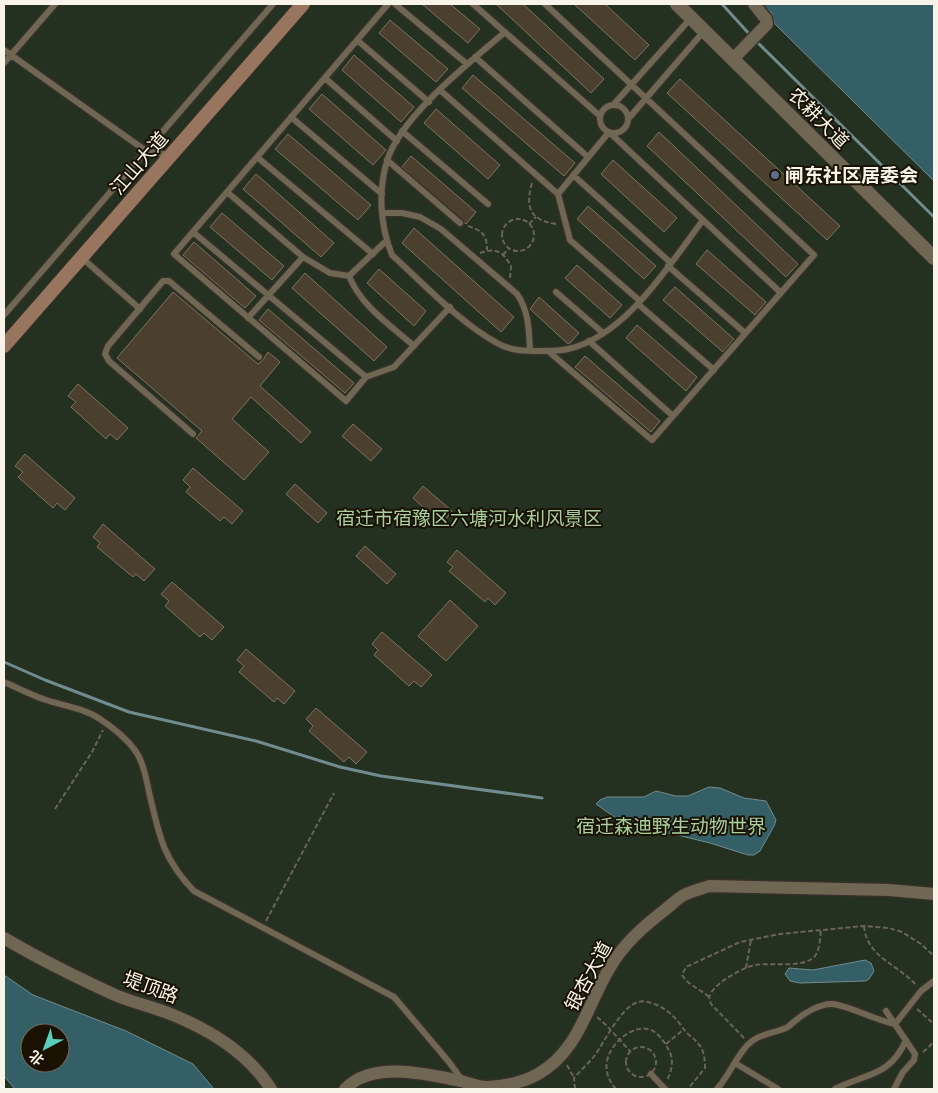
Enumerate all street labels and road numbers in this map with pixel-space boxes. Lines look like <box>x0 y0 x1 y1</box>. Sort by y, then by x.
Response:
street label: 农耕大道 <box>782 82 855 155</box>
street label: 江山大道 <box>104 126 175 201</box>
street label: 银杏大道 <box>558 936 619 1016</box>
street label: 堤顶路 <box>119 965 182 1010</box>

